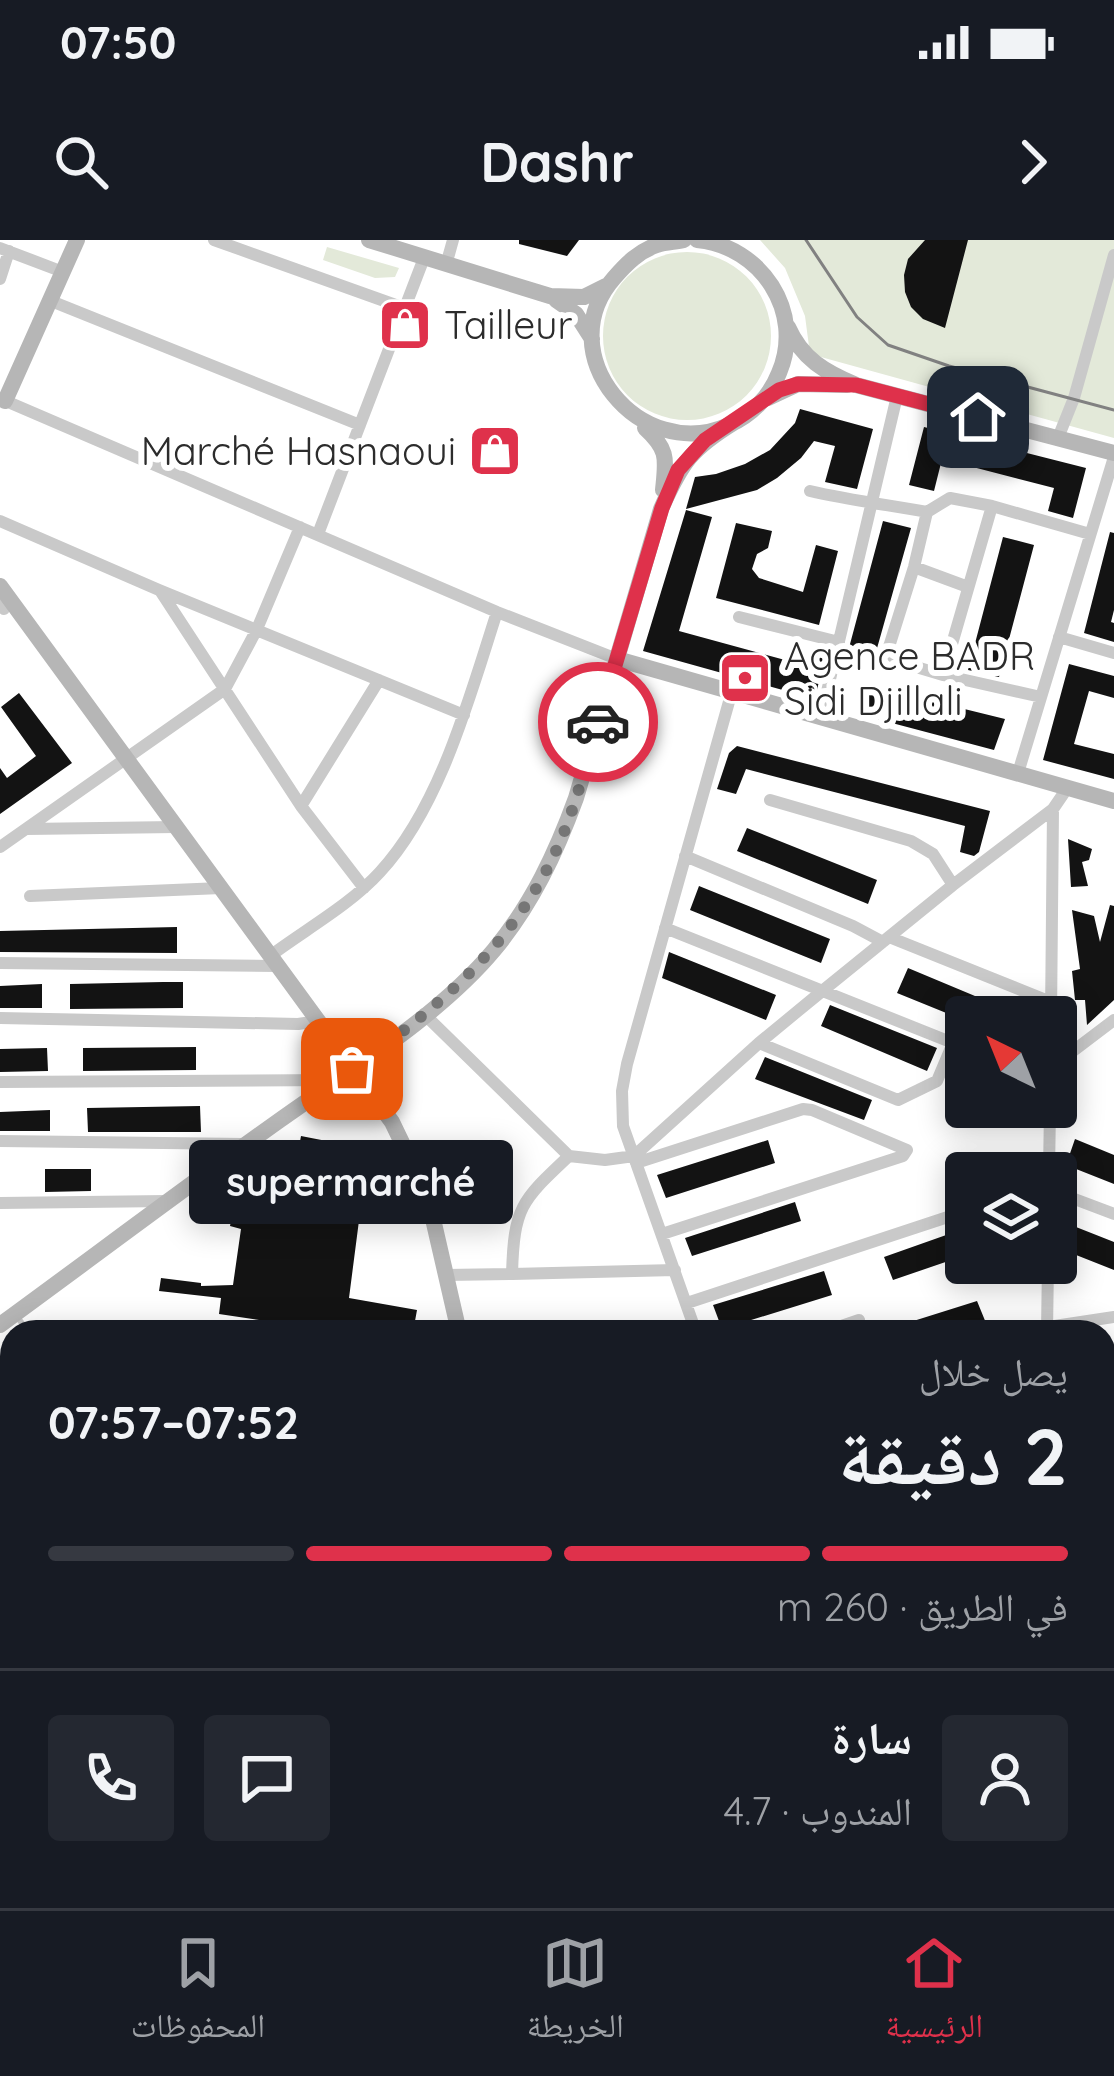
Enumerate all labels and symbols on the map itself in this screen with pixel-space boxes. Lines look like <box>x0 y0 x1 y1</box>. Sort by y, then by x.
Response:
shop icon: Tailleur <box>377 297 433 353</box>
place label: Tailleur <box>444 300 572 349</box>
pin <box>927 366 1029 468</box>
shop icon: Marché Hasnaoui <box>467 423 523 479</box>
place label: Marché Hasnaoui <box>141 426 456 475</box>
place label: Agence BADR Sidi Djillali <box>784 631 1035 725</box>
bank icon: Agence BADR Sidi Djillali <box>717 650 773 706</box>
courier <box>538 662 658 782</box>
north arrow <box>945 996 1077 1128</box>
pin <box>301 1018 403 1120</box>
callout: supermarché <box>190 1141 514 1225</box>

